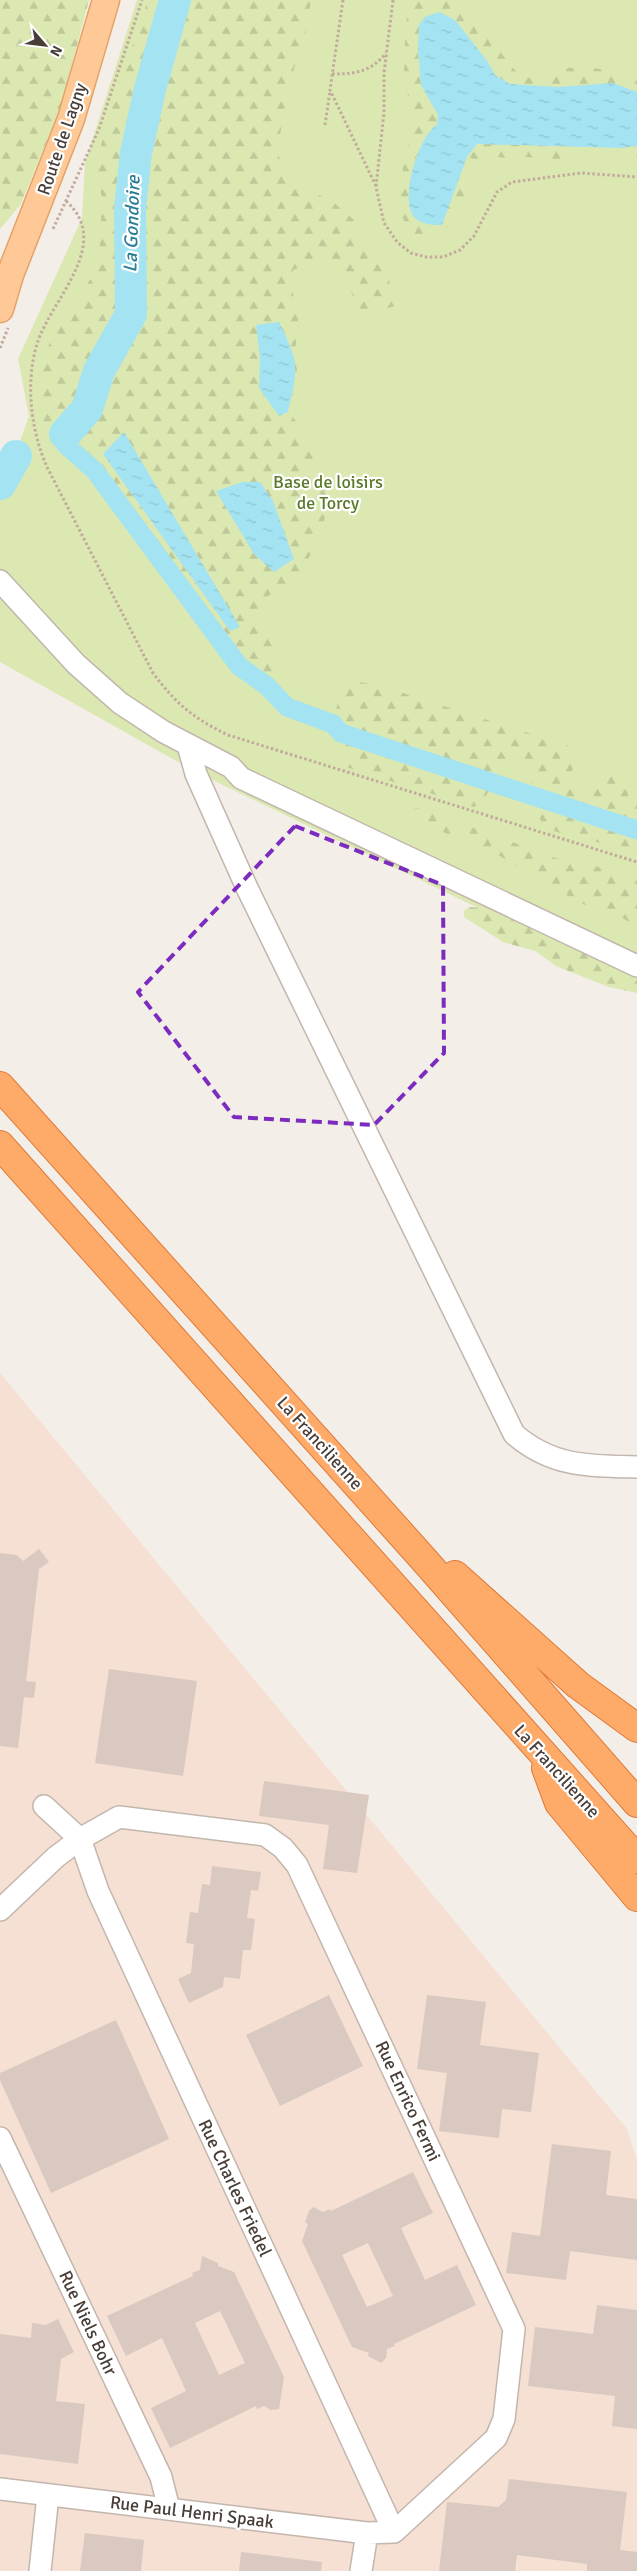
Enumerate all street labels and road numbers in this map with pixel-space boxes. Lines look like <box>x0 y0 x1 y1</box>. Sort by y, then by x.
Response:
street label: Route de Lagny <box>33 80 92 198</box>
street label: La Francilienne <box>272 1392 368 1494</box>
street label: La Francilienne <box>509 1720 605 1822</box>
street label: Rue Enrico Fermi <box>370 2037 446 2165</box>
street label: Rue Charles Friedel <box>194 2116 276 2260</box>
street label: Rue Niels Bohr <box>54 2267 122 2379</box>
street label: Rue Paul Henri Spaak <box>109 2491 275 2533</box>

